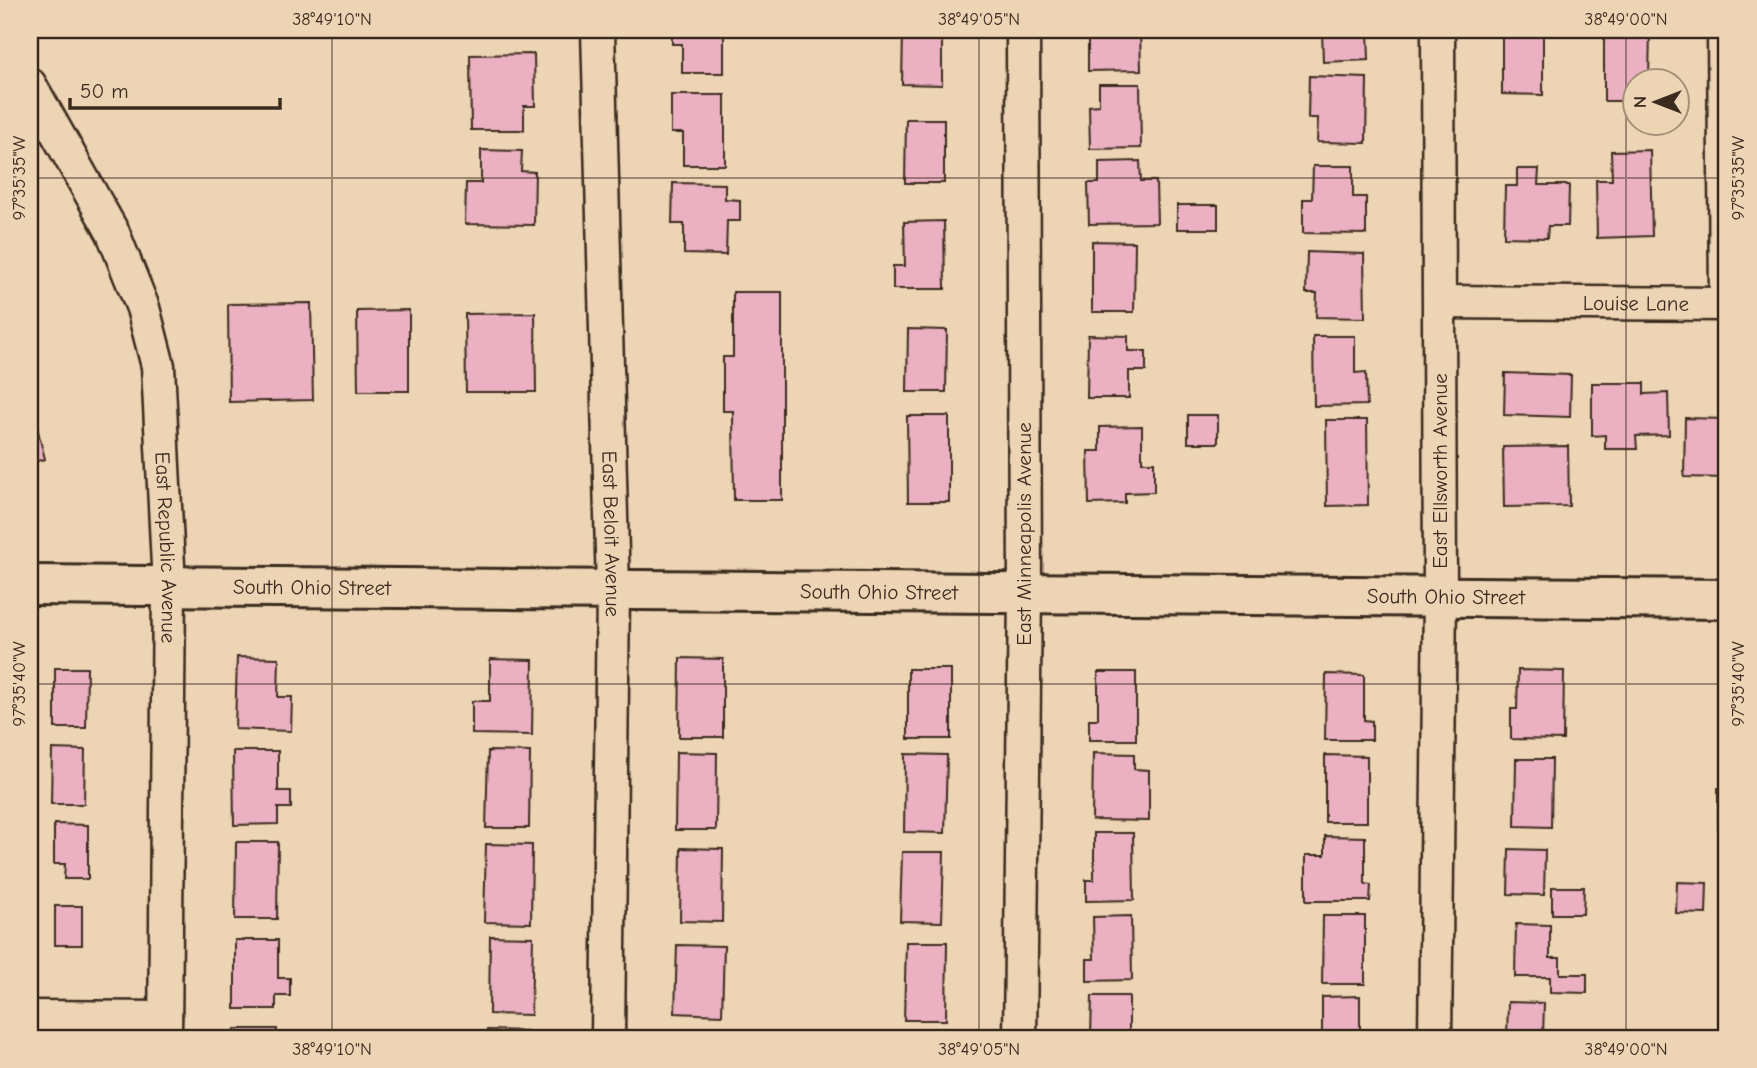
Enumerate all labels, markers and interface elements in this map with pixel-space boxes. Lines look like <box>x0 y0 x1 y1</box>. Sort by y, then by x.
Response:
text: 38°49'10"N <box>292 9 372 30</box>
text: 38°49'05"N <box>938 9 1020 30</box>
text: 38°49'00"N <box>1584 9 1668 30</box>
scale bar <box>70 66 280 110</box>
north arrow <box>1620 66 1690 136</box>
text: 50 m <box>80 79 129 103</box>
text: N <box>1629 96 1651 108</box>
text: 97°35'35"W <box>9 135 30 220</box>
text: 97°35'35"W <box>1728 135 1749 220</box>
street label: Louise Lane <box>1583 291 1689 316</box>
street label: East Ellsworth Avenue <box>1428 373 1452 569</box>
street label: East Minneapolis Avenue <box>1012 422 1036 646</box>
street label: East Beloit Avenue <box>597 450 625 617</box>
street label: East Republic Avenue <box>150 451 181 643</box>
street label: South Ohio Street <box>233 575 392 600</box>
street label: South Ohio Street <box>800 579 959 605</box>
street label: South Ohio Street <box>1367 584 1526 609</box>
text: 97°35'40"W <box>9 641 30 727</box>
text: 97°35'40"W <box>1728 641 1749 727</box>
text: 38°49'10"N <box>292 1039 372 1060</box>
text: 38°49'05"N <box>938 1039 1020 1060</box>
text: 38°49'00"N <box>1584 1039 1668 1060</box>

